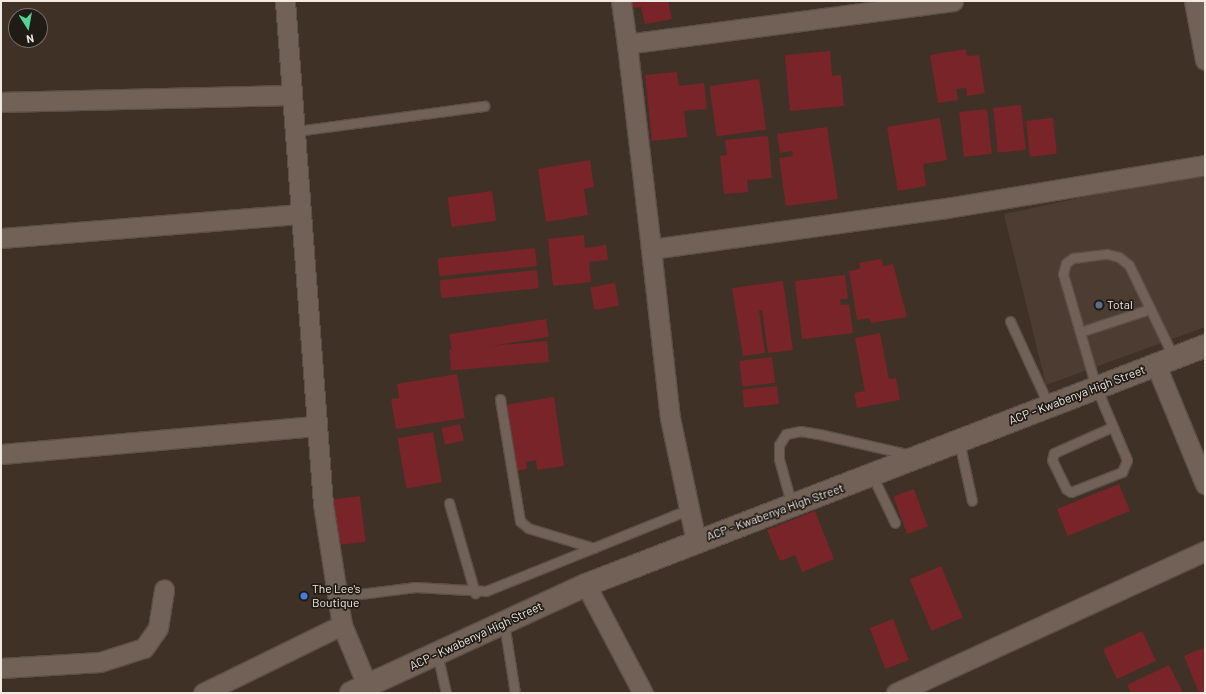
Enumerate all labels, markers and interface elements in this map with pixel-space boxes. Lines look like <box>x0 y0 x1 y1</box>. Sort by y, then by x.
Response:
north arrow <box>8 8 48 48</box>
text: N <box>25 32 35 46</box>
place label: Total <box>1107 298 1133 312</box>
marker: Total <box>1094 300 1104 310</box>
street label: ACP - Kwabenya High Street <box>1007 362 1147 428</box>
street label: ACP - Kwabenya High Street <box>704 480 846 544</box>
place label: The Lee's Boutique <box>312 582 360 610</box>
marker: The Lee's Boutique <box>299 591 309 601</box>
street label: ACP - Kwabenya High Street <box>407 599 545 673</box>

